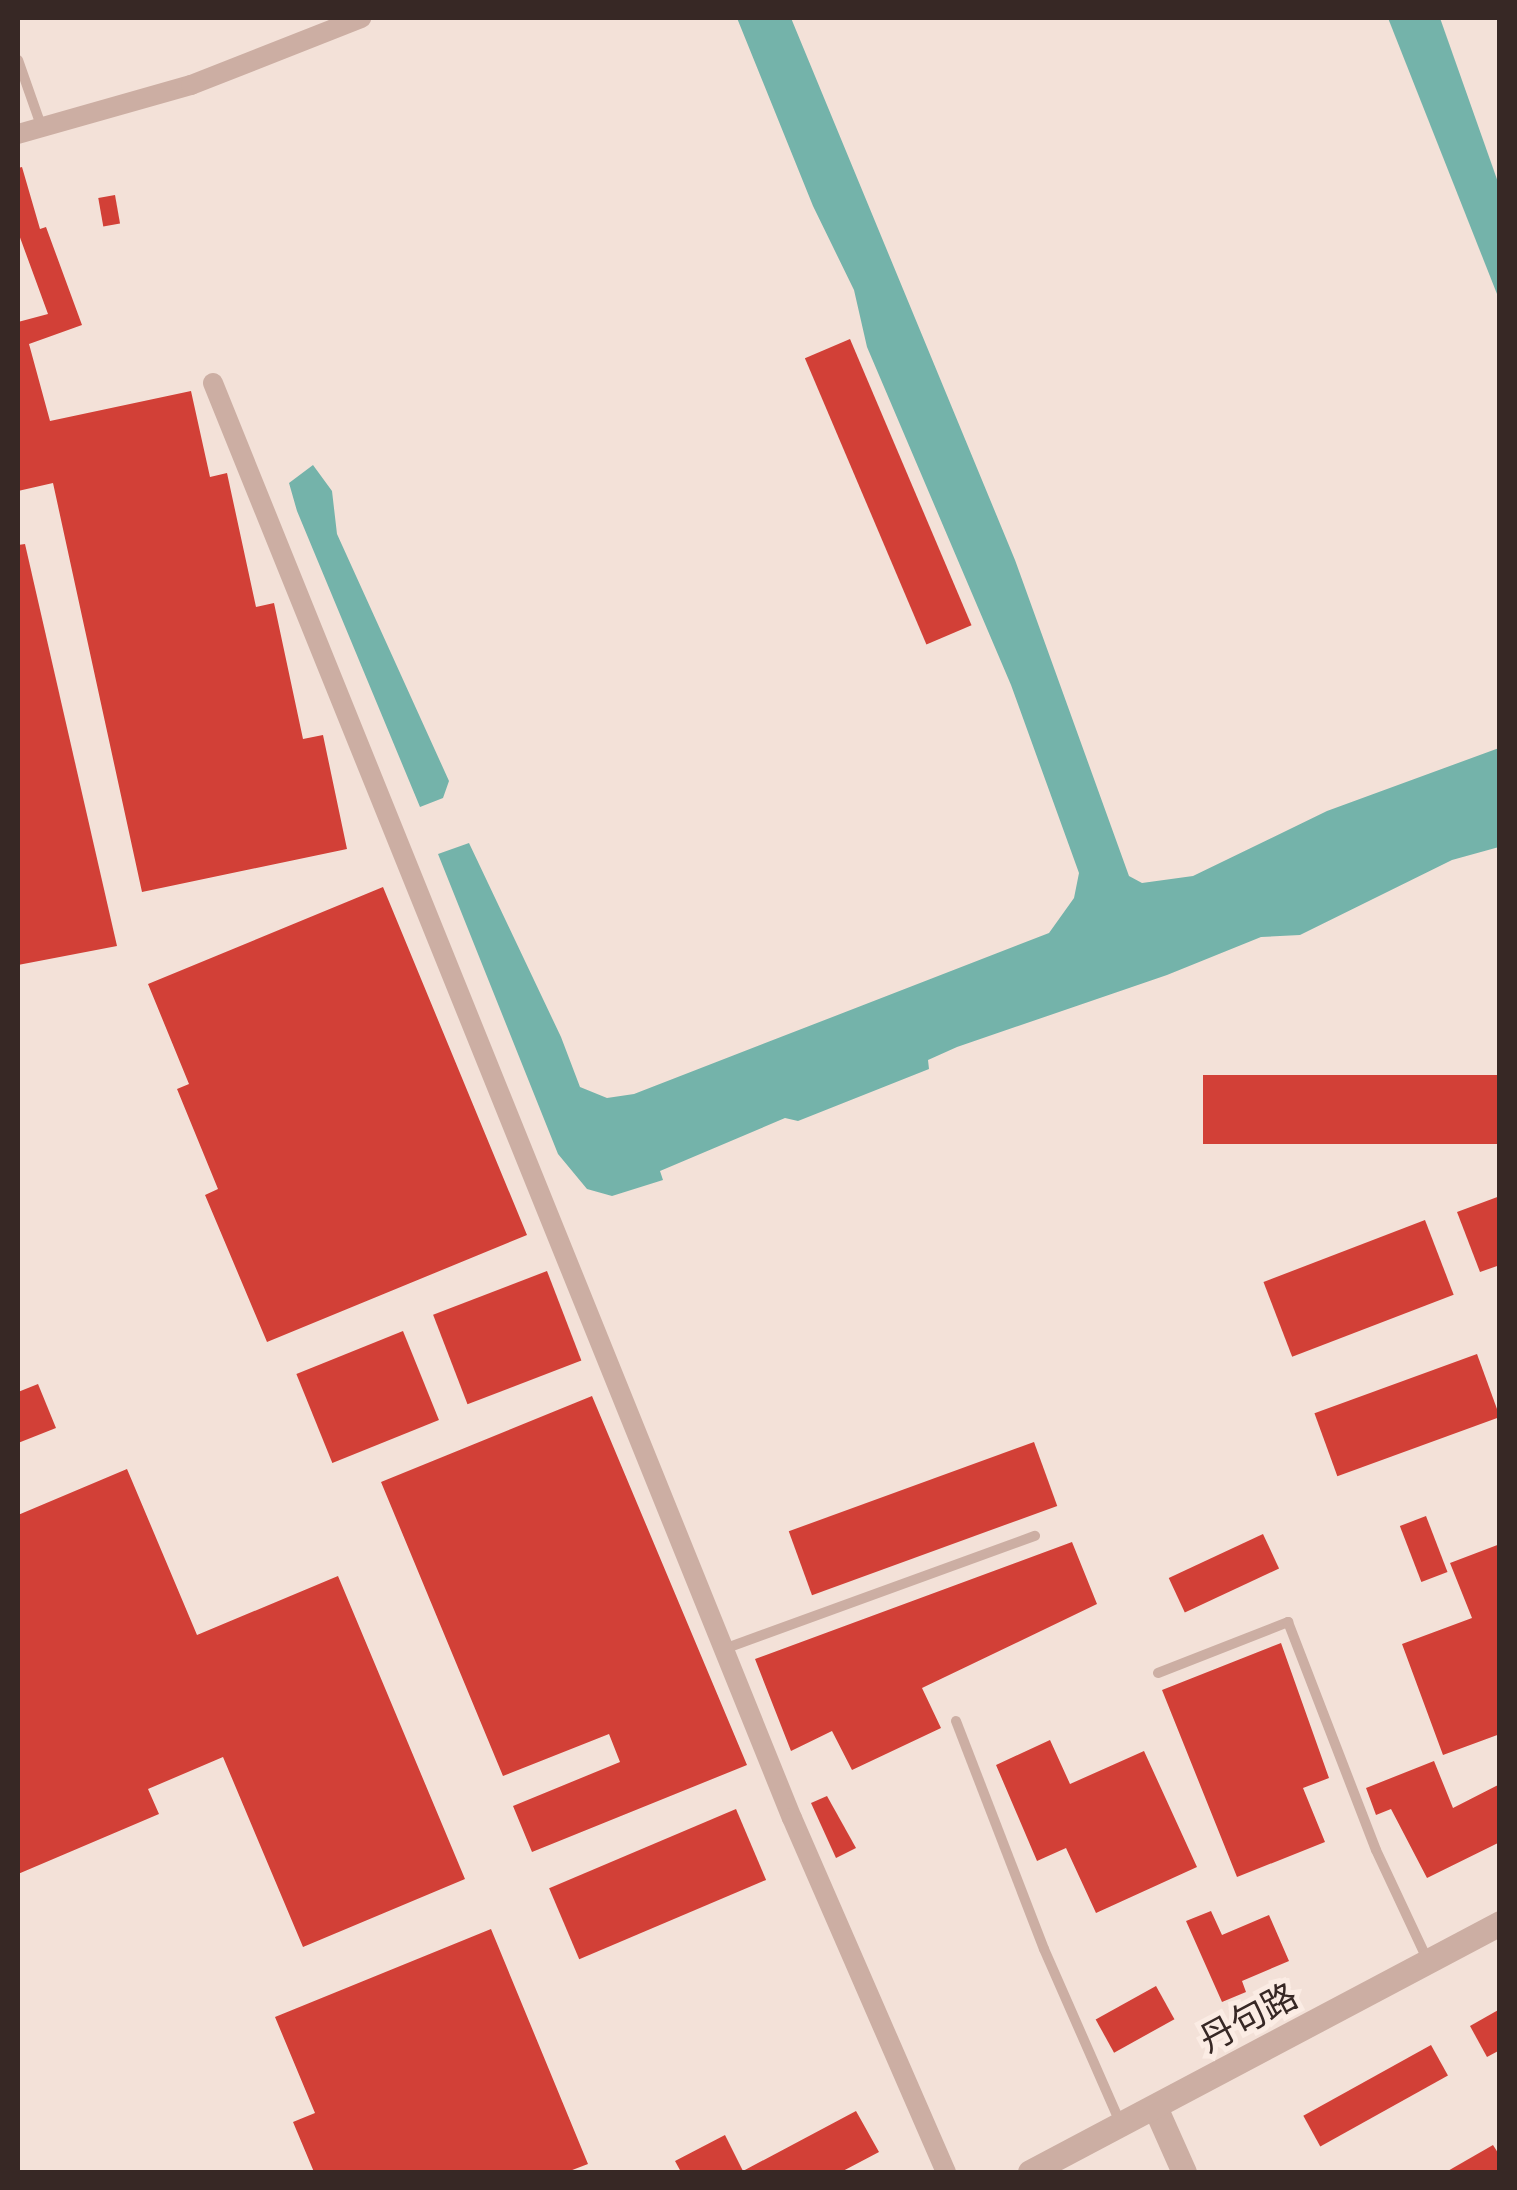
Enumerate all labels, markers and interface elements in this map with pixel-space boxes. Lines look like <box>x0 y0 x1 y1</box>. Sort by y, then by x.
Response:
street label: 丹句路 <box>1192 1974 1304 2060</box>

